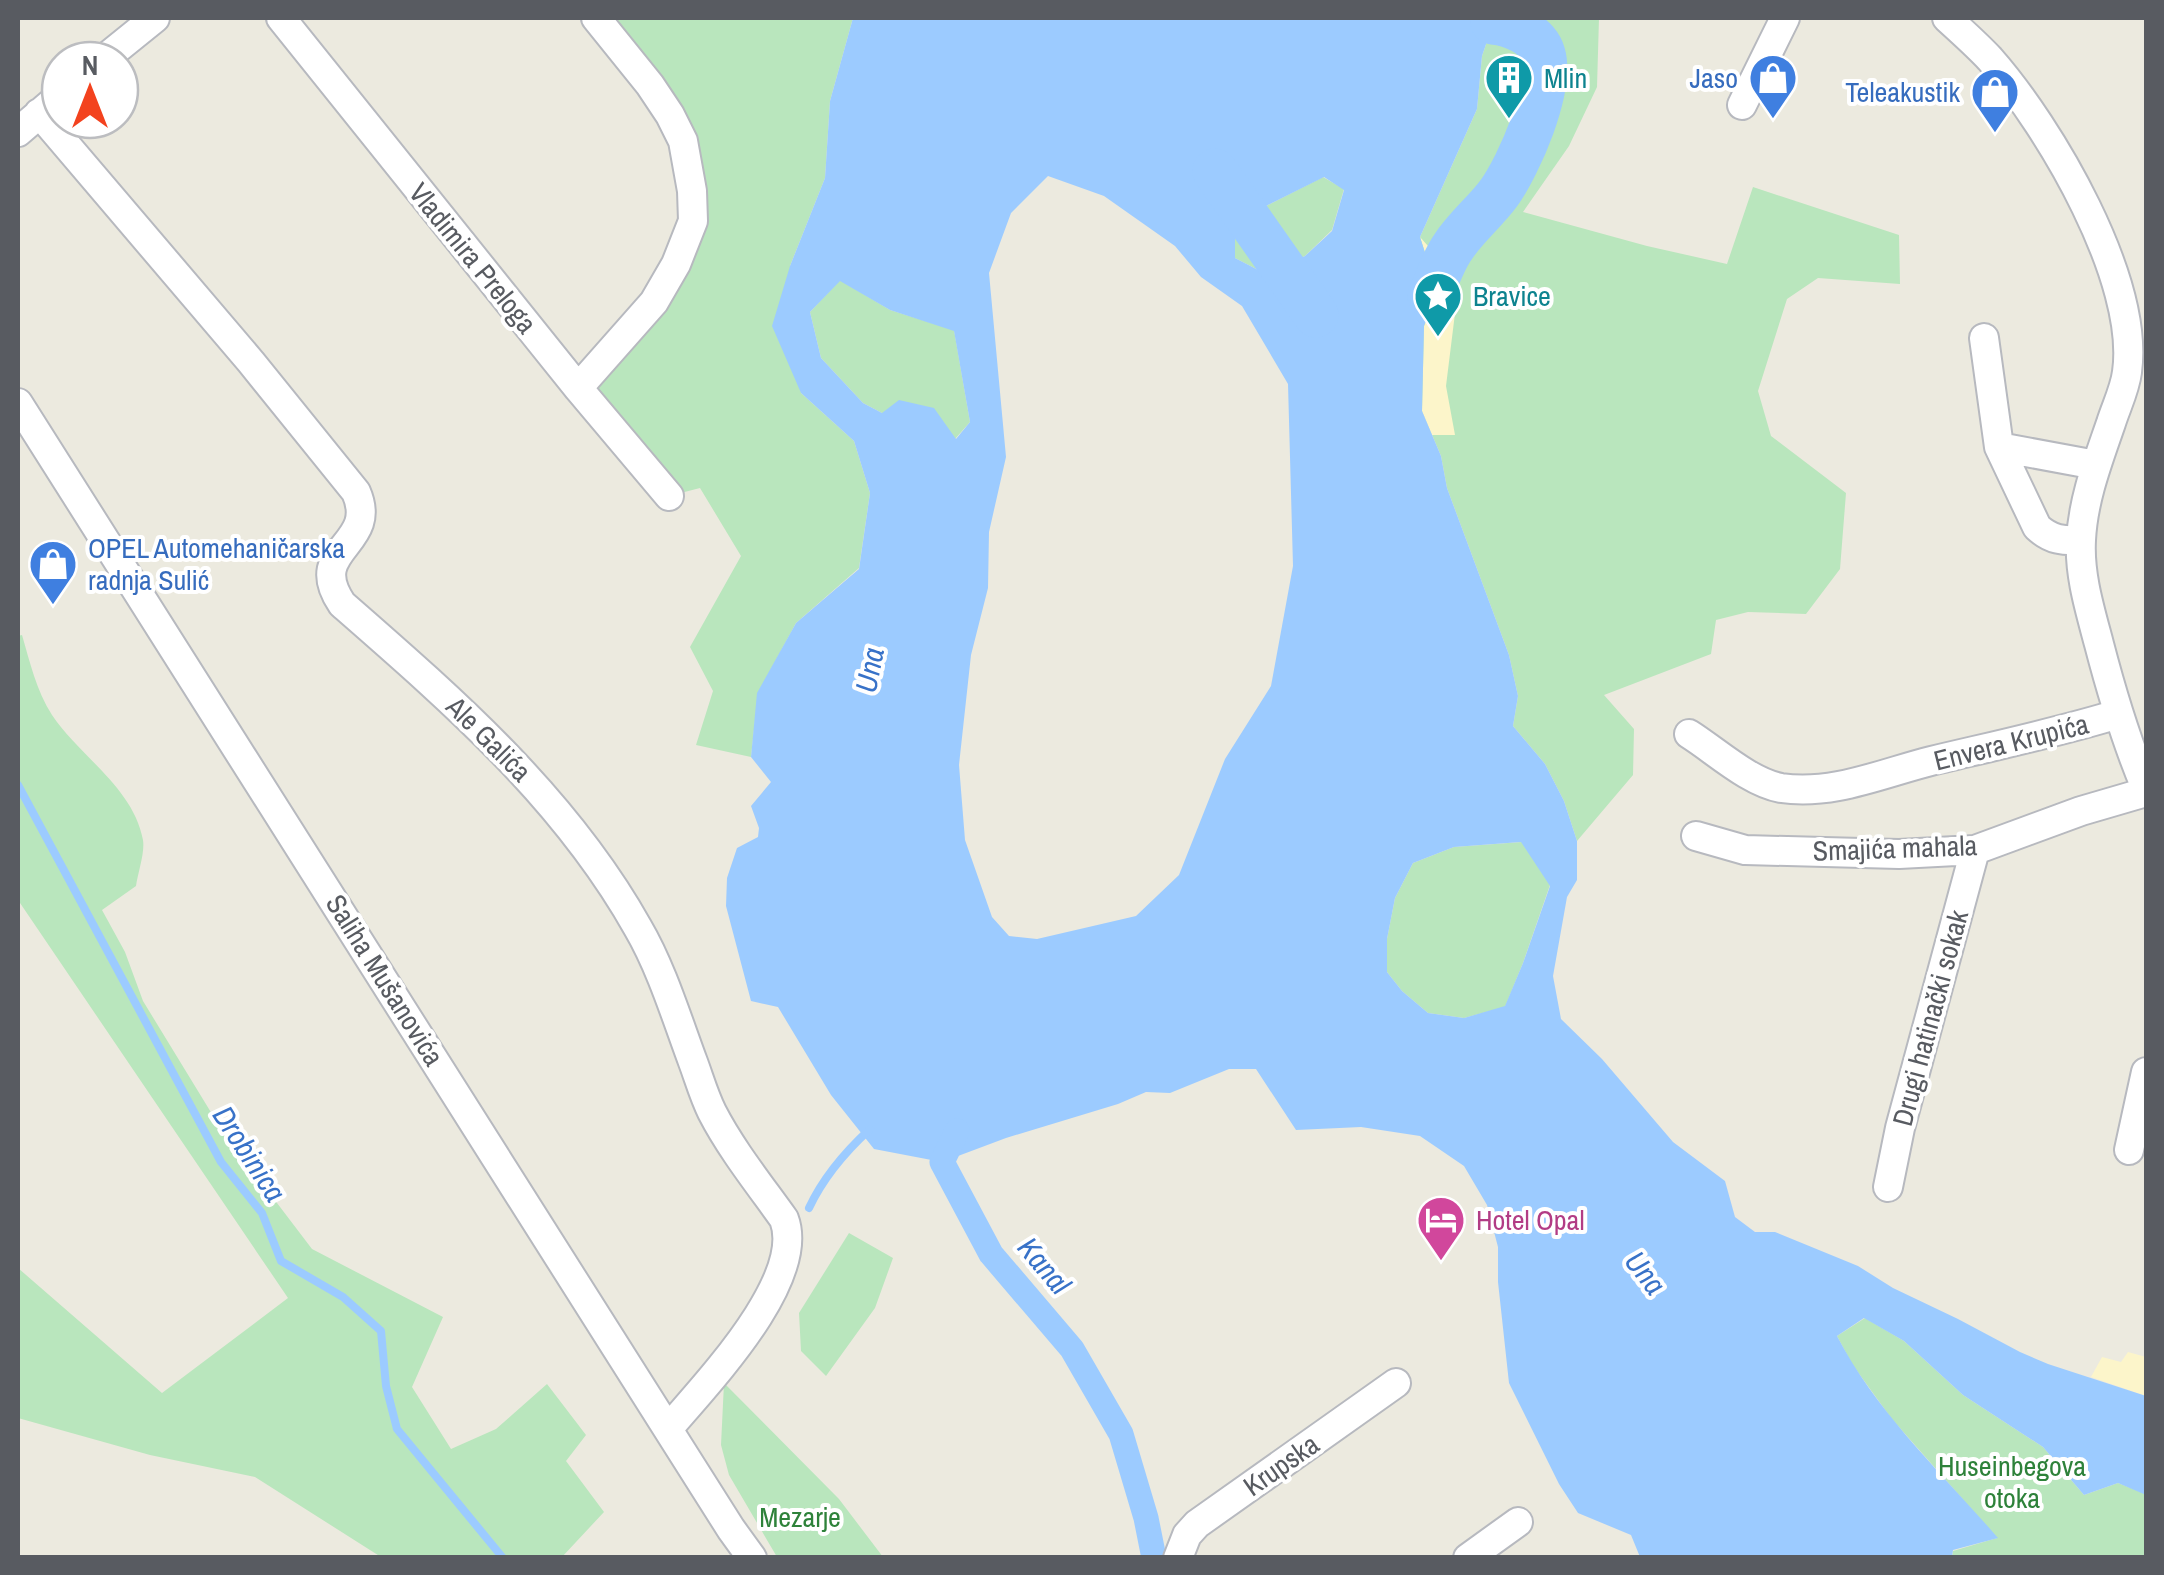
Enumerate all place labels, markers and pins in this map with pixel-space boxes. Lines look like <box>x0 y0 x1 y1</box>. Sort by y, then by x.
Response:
building icon: Mlin <box>1483 52 1535 120</box>
shop icon: Jaso <box>1747 52 1799 120</box>
place label: Mlin <box>1544 59 1587 97</box>
place label: Jaso <box>1690 59 1738 97</box>
shop icon: Teleakustik <box>1969 66 2021 134</box>
place label: Teleakustik <box>1845 73 1961 111</box>
place icon: Bravice <box>1412 270 1464 338</box>
place label: Bravice <box>1473 277 1551 315</box>
place label: OPEL Automehaničarska radnja Sulić <box>88 529 345 599</box>
shop icon: OPEL Automehaničarska radnja Sulić <box>27 538 79 606</box>
hotel icon: Hotel Opal <box>1415 1194 1467 1262</box>
place label: Hotel Opal <box>1476 1201 1584 1239</box>

